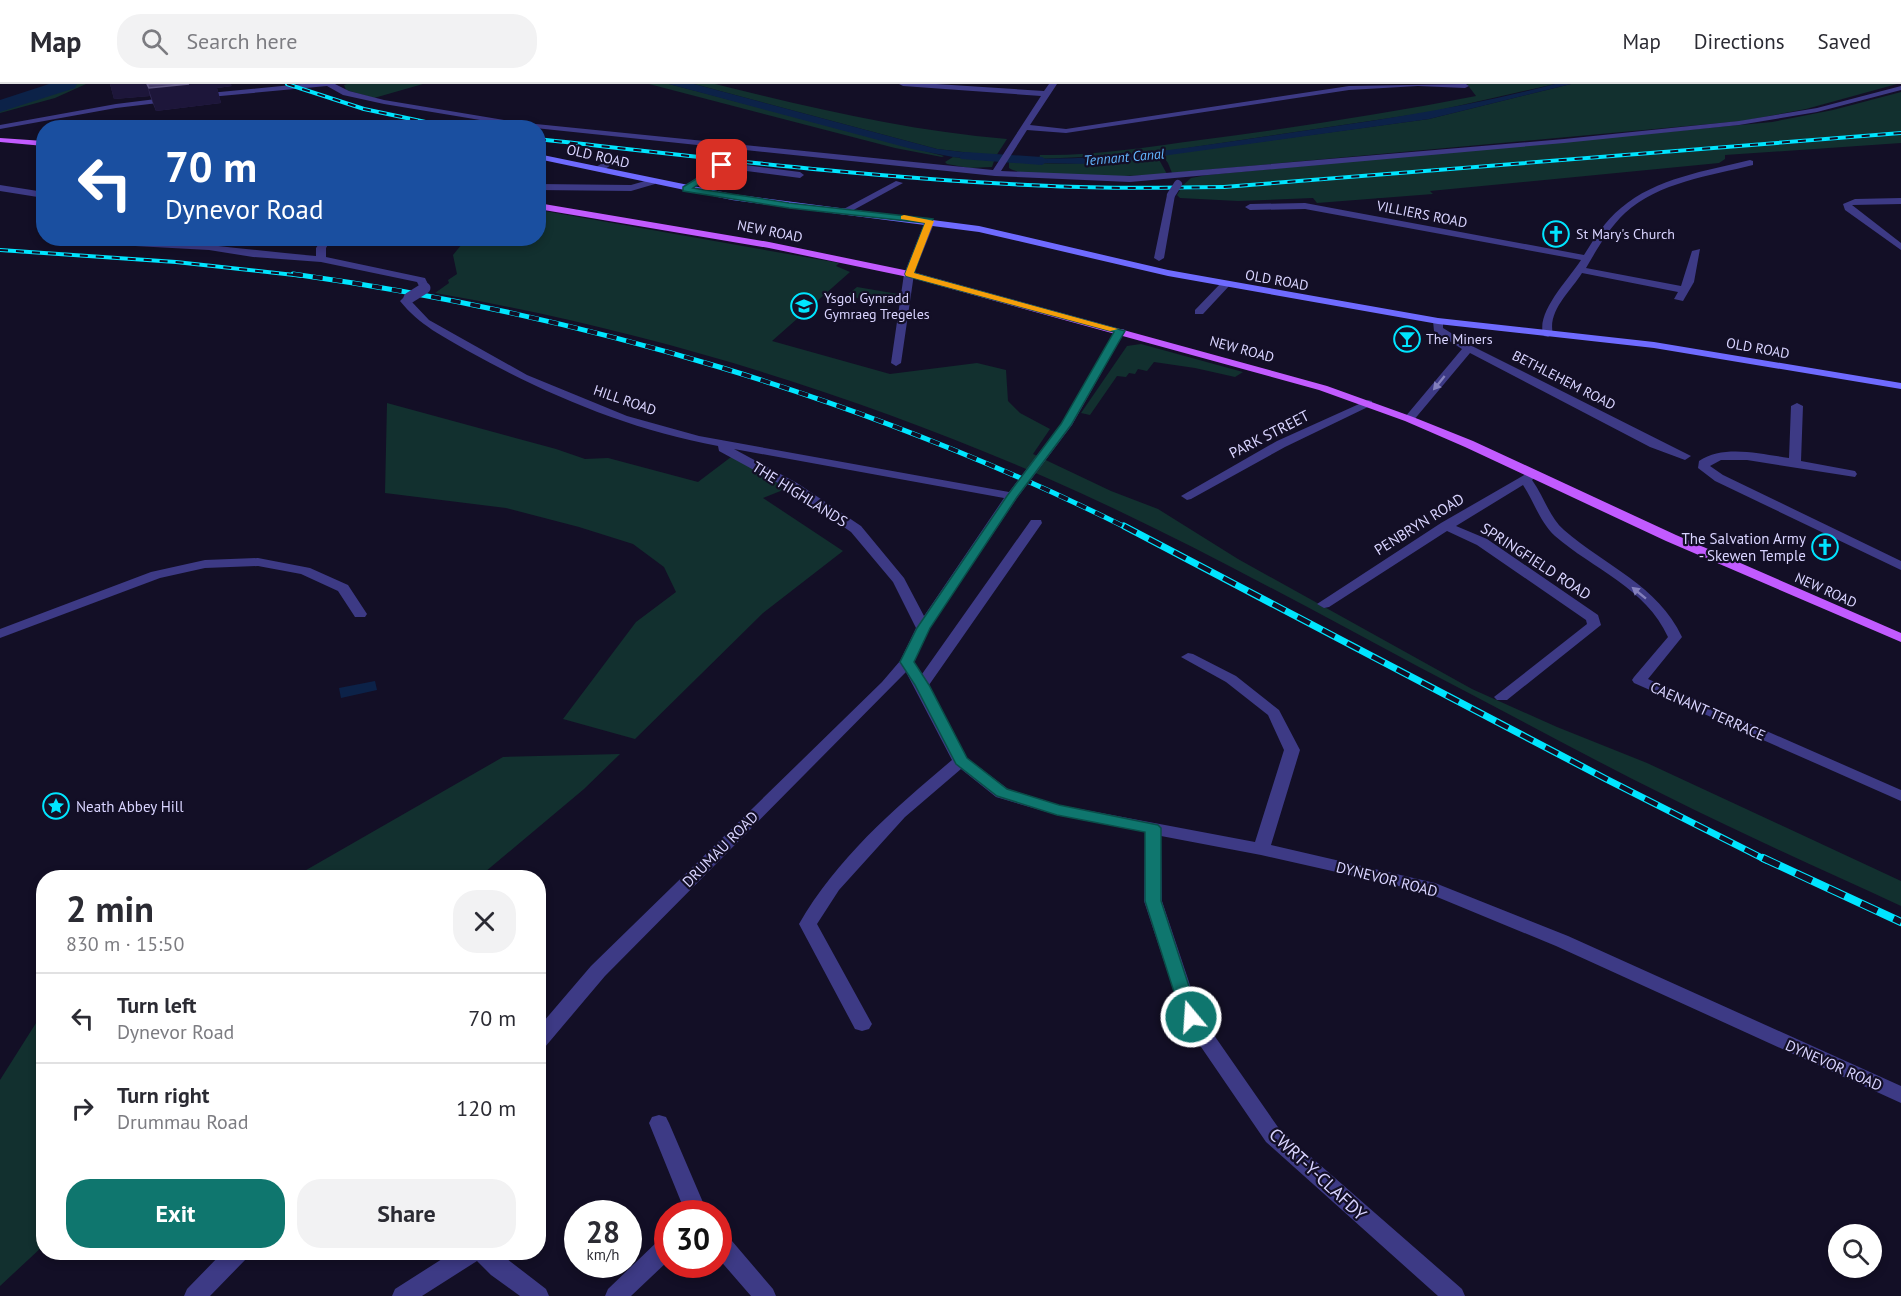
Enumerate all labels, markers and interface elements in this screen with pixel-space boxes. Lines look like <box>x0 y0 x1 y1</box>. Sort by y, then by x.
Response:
search box <box>117 14 537 68</box>
text: Map <box>30 23 81 60</box>
icon: search <box>138 25 171 58</box>
text: Search here <box>186 27 297 55</box>
text: Map <box>1622 28 1661 55</box>
text: Directions <box>1694 28 1785 55</box>
text: Saved <box>1818 28 1871 55</box>
text: 70 m <box>165 139 257 194</box>
pin <box>696 139 747 190</box>
street label: OLD ROAD <box>565 140 631 172</box>
icon: left <box>66 144 144 222</box>
water label: Tennant Canal <box>1083 144 1165 169</box>
icon: arrive <box>705 148 738 181</box>
text: Dynevor Road <box>165 192 323 226</box>
street label: VILLIERS ROAD <box>1374 196 1469 232</box>
street label: NEW ROAD <box>736 216 804 246</box>
church icon: St Mary's Church <box>1541 219 1571 249</box>
place label: St Mary's Church <box>1576 225 1675 243</box>
street label: OLD ROAD <box>1244 266 1310 294</box>
place label: Ysgol Gynradd Gymraeg Tregeles <box>824 289 930 323</box>
school or university icon: Ysgol Gynradd Gymraeg Tregeles <box>789 291 819 321</box>
bar icon: The Miners <box>1392 324 1422 354</box>
place label: The Miners <box>1426 330 1493 348</box>
street label: NEW ROAD <box>1208 332 1276 366</box>
street label: OLD ROAD <box>1725 334 1791 362</box>
street label: BETHLEHEM ROAD <box>1509 346 1619 414</box>
one-way arrow <box>1433 376 1445 391</box>
street label: HILL ROAD <box>591 381 659 419</box>
street label: PARK STREET <box>1226 405 1313 462</box>
street label: THE HIGHLANDS <box>749 457 851 531</box>
street label: PENBRYN ROAD <box>1370 489 1468 559</box>
street label: SPRINGFIELD ROAD <box>1477 518 1595 604</box>
place label: The Salvation Army - Skewen Temple <box>1681 529 1806 565</box>
church icon: The Salvation Army - Skewen Temple <box>1810 532 1840 562</box>
street label: NEW ROAD <box>1792 568 1860 612</box>
one-way arrow <box>1632 588 1647 600</box>
street label: CAENANT TERRACE <box>1647 677 1769 745</box>
place icon: Neath Abbey Hill <box>41 791 71 821</box>
place label: Neath Abbey Hill <box>76 797 184 816</box>
street label: DRUMAU ROAD <box>678 807 762 891</box>
street label: DYNEVOR ROAD <box>1334 857 1440 901</box>
text: 2 min <box>66 885 154 932</box>
button: close <box>453 890 516 953</box>
text: 830 m · 15:50 <box>66 931 184 957</box>
position arrow <box>1159 985 1223 1049</box>
text: Turn left <box>117 991 197 1019</box>
icon: left <box>66 1002 99 1035</box>
text: 70 m <box>468 1004 516 1032</box>
text: Dynevor Road <box>117 1019 234 1045</box>
street label: DYNEVOR ROAD <box>1783 1035 1885 1095</box>
text: Turn right <box>117 1081 209 1109</box>
icon: right <box>66 1092 99 1125</box>
text: 120 m <box>456 1094 516 1122</box>
text: Drummau Road <box>117 1109 249 1135</box>
street label: CWRT-Y-CLAFDY <box>1264 1123 1372 1225</box>
button: Exit <box>66 1179 285 1248</box>
button: Share <box>297 1179 516 1248</box>
speed limit sign: 30 <box>654 1200 732 1278</box>
text: 28 <box>586 1212 620 1251</box>
map controls <box>1828 1224 1882 1278</box>
button: search <box>1828 1224 1882 1278</box>
text: km/h <box>587 1245 619 1264</box>

